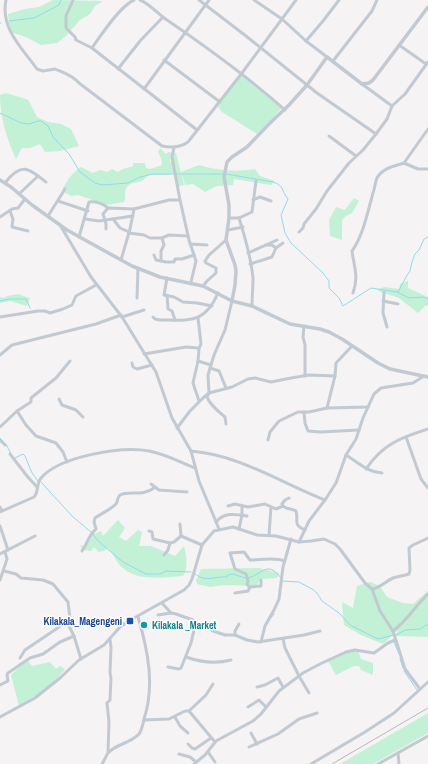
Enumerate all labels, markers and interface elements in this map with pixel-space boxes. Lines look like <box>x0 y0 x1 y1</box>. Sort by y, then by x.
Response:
place label: Kilakala_Magengeni <box>44 615 122 628</box>
marker: Kilakala_Magengeni <box>125 616 135 626</box>
place label: Kilakala _Market <box>152 619 217 632</box>
marker: Kilakala _Market <box>139 620 149 630</box>

